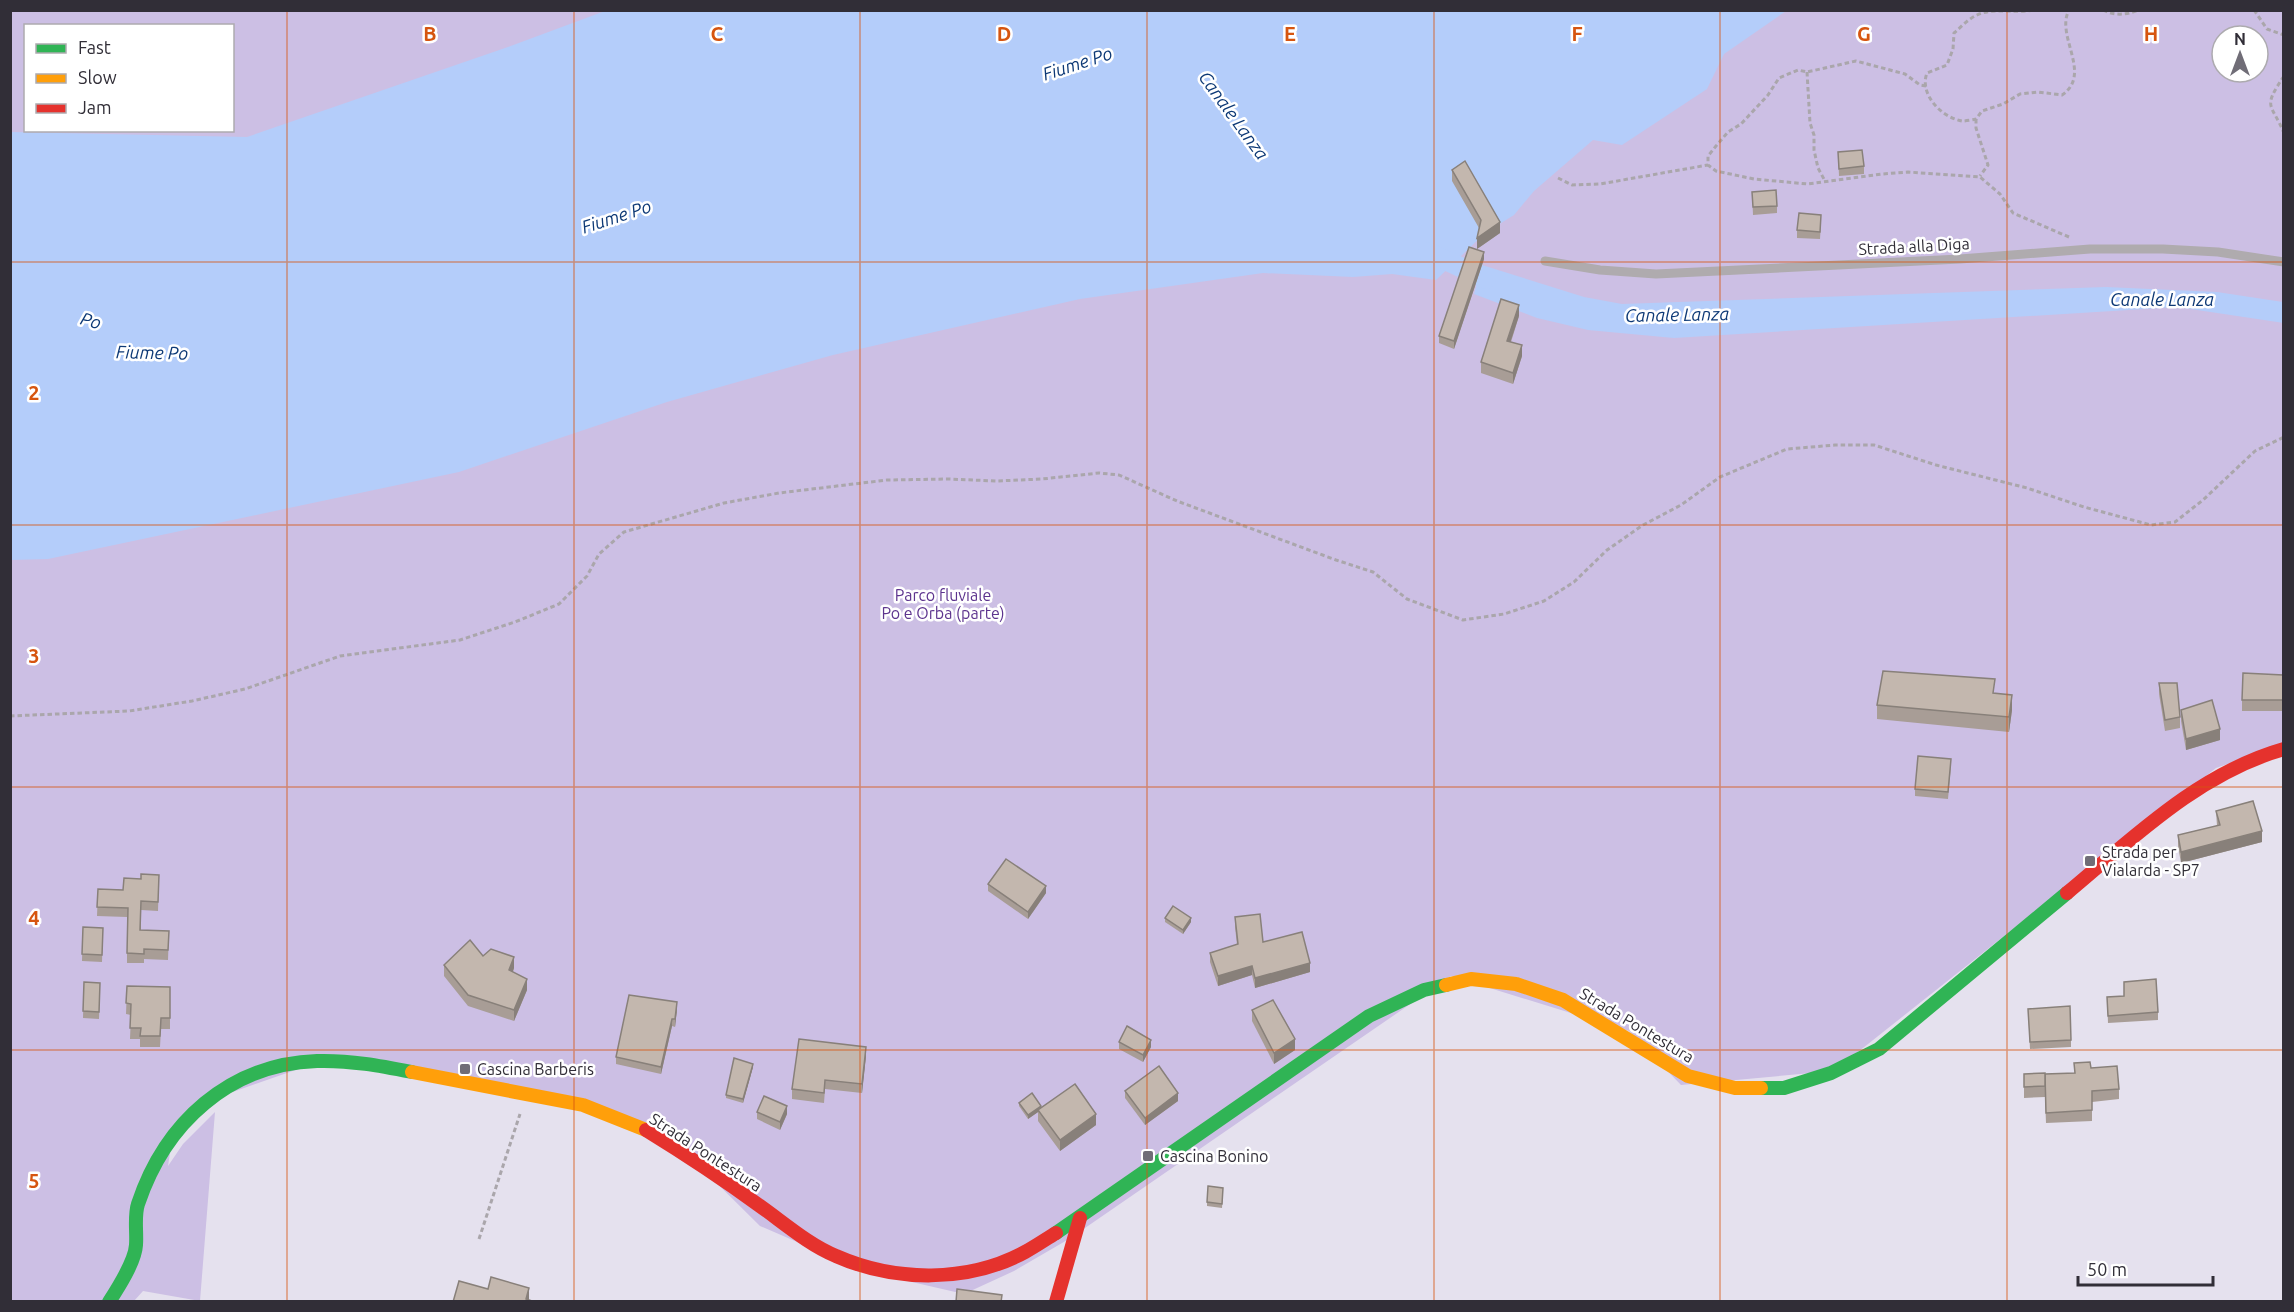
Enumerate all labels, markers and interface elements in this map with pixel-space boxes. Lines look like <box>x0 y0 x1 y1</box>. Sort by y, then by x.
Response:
text: B <box>423 22 437 45</box>
text: C <box>711 22 724 45</box>
text: D <box>997 22 1011 45</box>
text: E <box>1284 22 1296 45</box>
text: F <box>1571 22 1583 45</box>
text: G <box>1857 22 1871 45</box>
text: H <box>2144 22 2158 45</box>
legend <box>24 24 234 132</box>
north arrow <box>2210 24 2270 84</box>
text: N <box>2234 30 2246 48</box>
text: Fast <box>78 37 111 57</box>
water label: Fiume Po <box>1040 42 1115 84</box>
text: Slow <box>78 67 117 87</box>
water label: Canale Lanza <box>1195 67 1273 163</box>
text: Jam <box>78 97 112 117</box>
water label: Fiume Po <box>579 195 654 237</box>
street label: Strada alla Diga <box>1858 234 1970 258</box>
water label: Canale Lanza <box>2110 289 2214 309</box>
water label: Canale Lanza <box>1625 303 1729 325</box>
water label: Po <box>79 308 104 332</box>
water label: Fiume Po <box>116 341 188 363</box>
text: 2 <box>28 381 40 404</box>
park label: Parco fluviale Po e Orba (parte) <box>881 586 1005 623</box>
text: 3 <box>28 644 40 667</box>
place label: Strada per Vialarda - SP7 <box>2102 843 2200 879</box>
marker: Strada per Vialarda - SP7 <box>2083 854 2097 868</box>
text: 4 <box>28 906 40 929</box>
street label: Strada Pontestura <box>1577 984 1697 1066</box>
place label: Cascina Barberis <box>477 1060 594 1078</box>
marker: Cascina Barberis <box>458 1062 472 1076</box>
street label: Strada Pontestura <box>647 1109 765 1195</box>
place label: Cascina Bonino <box>1160 1147 1268 1165</box>
marker: Cascina Bonino <box>1141 1149 1155 1163</box>
text: 5 <box>28 1169 40 1192</box>
scale bar <box>2078 1249 2213 1287</box>
text: 50 m <box>2087 1259 2127 1279</box>

